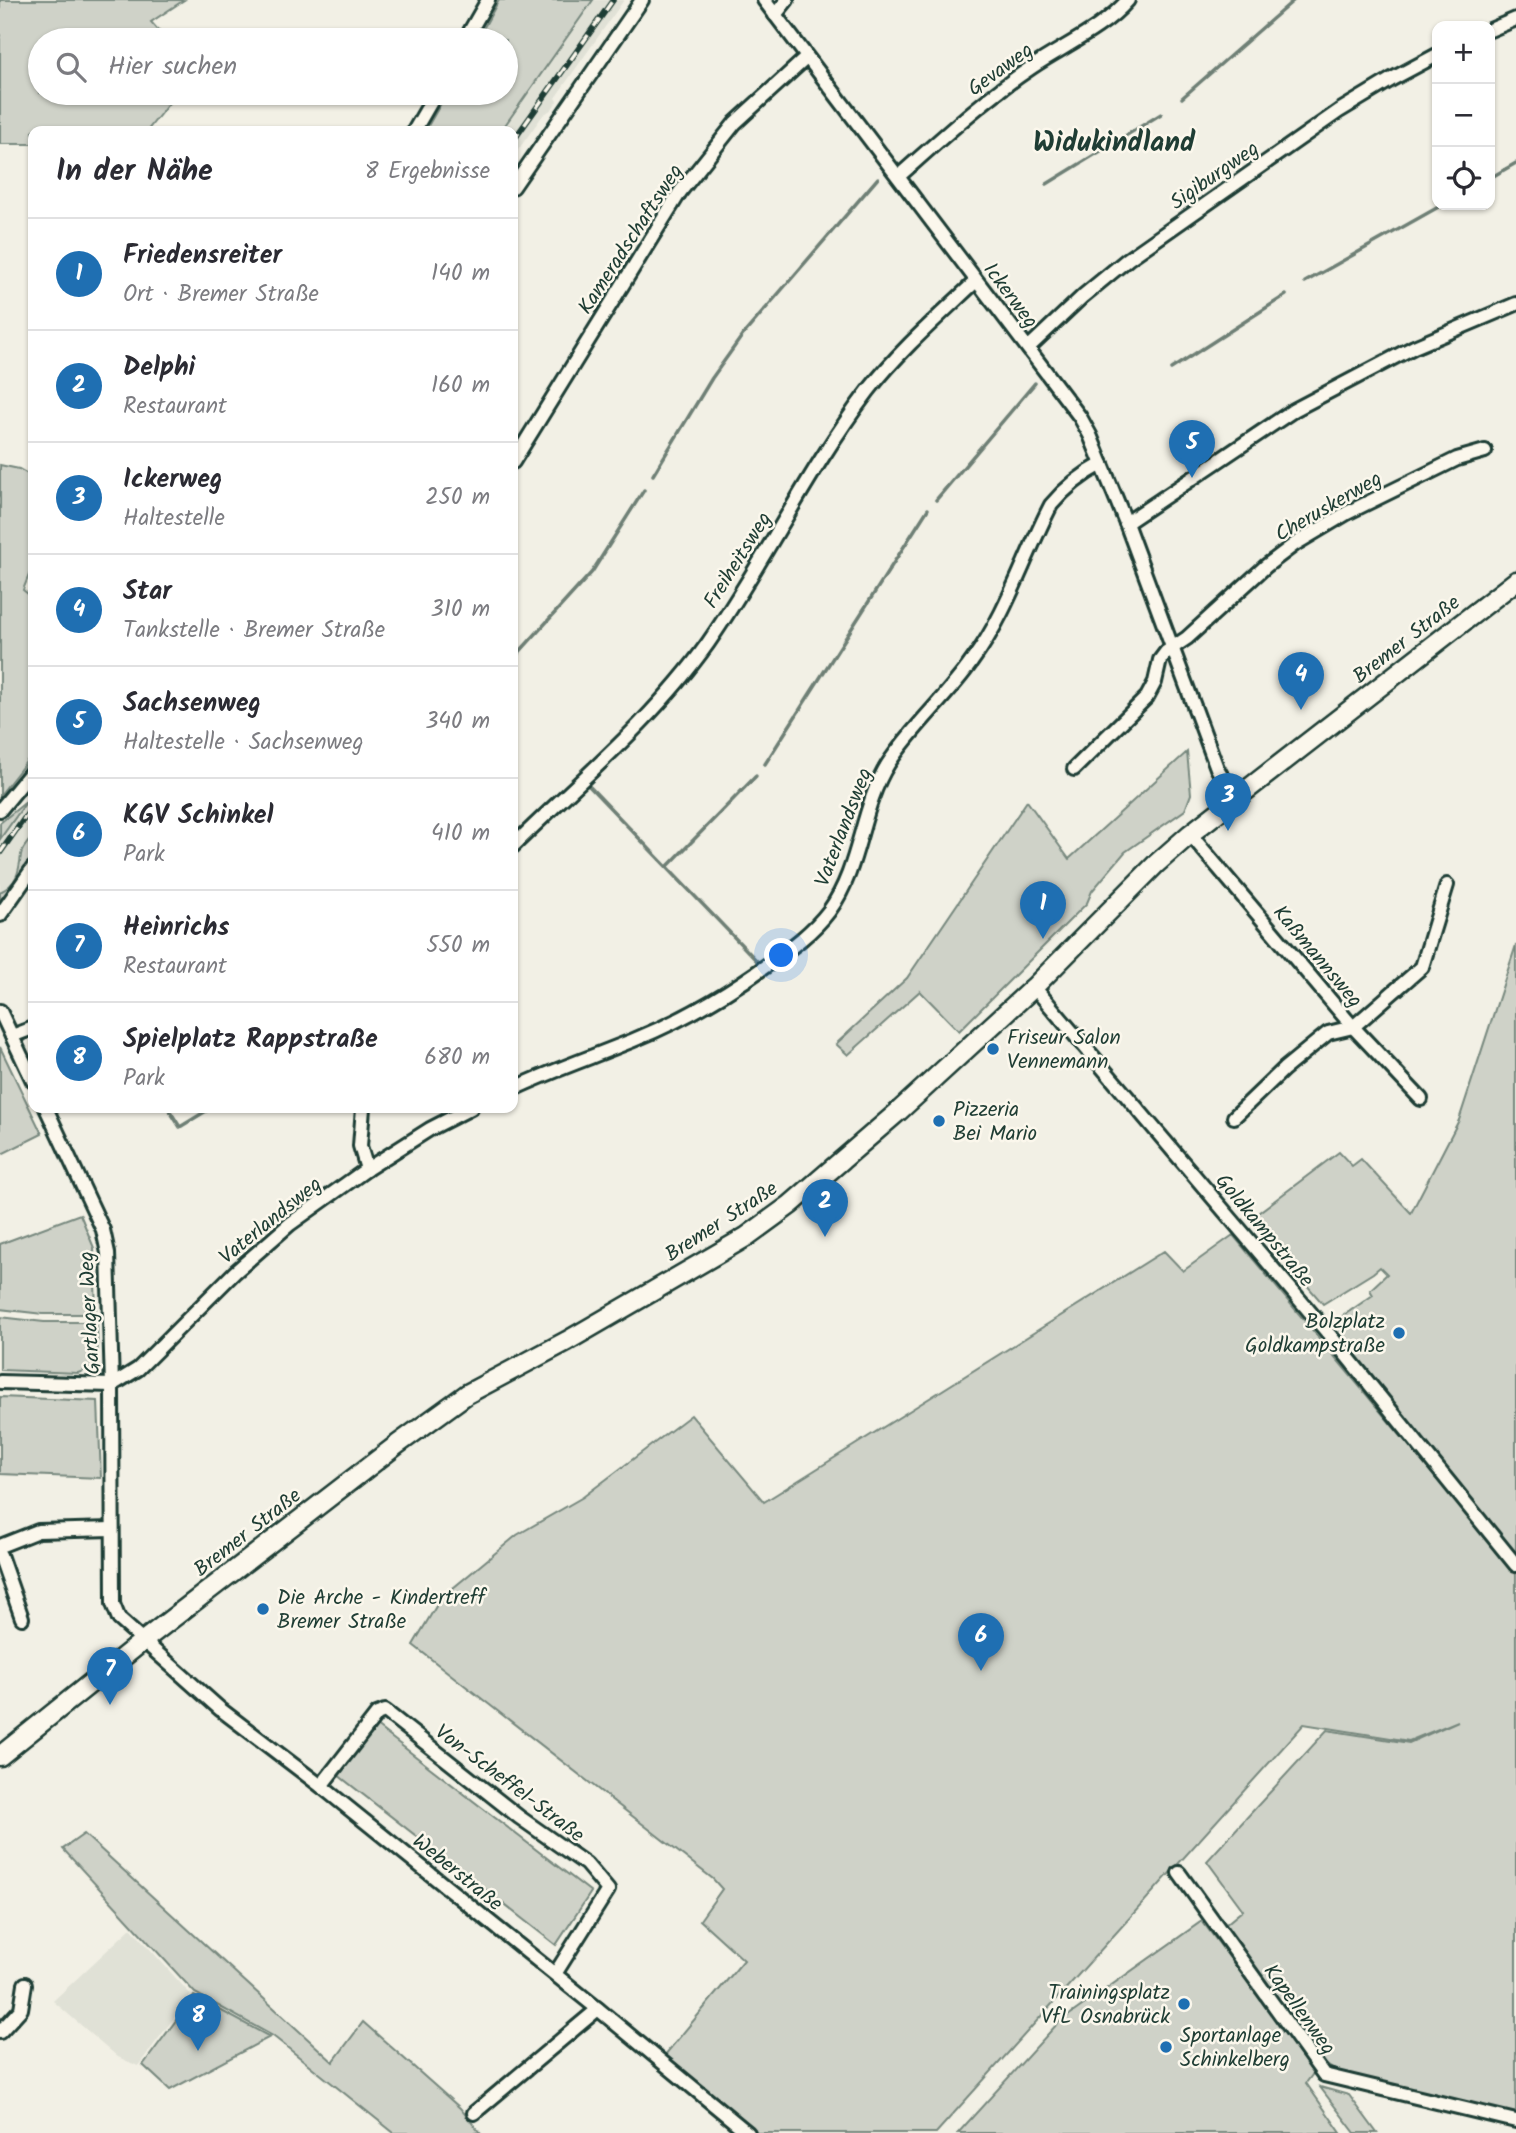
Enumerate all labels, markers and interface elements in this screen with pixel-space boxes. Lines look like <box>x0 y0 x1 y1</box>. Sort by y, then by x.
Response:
map controls <box>1432 21 1495 210</box>
button: + <box>1432 21 1495 84</box>
search box <box>28 28 518 105</box>
street label: Gevaweg <box>961 35 1041 105</box>
text: Hier suchen <box>108 46 237 88</box>
icon: search <box>52 48 90 86</box>
button: − <box>1432 84 1495 147</box>
district label: Widukindland <box>1033 121 1196 166</box>
street label: Sigiburgweg <box>1163 133 1266 219</box>
button: locate <box>1432 147 1495 210</box>
text: In der Nähe <box>56 148 213 196</box>
text: 8 Ergebnisse <box>365 154 490 190</box>
street label: Kameradschaftsweg <box>570 158 692 322</box>
text: Friedensreiter <box>123 235 282 277</box>
text: 1 <box>76 256 82 292</box>
text: 140 m <box>431 256 490 292</box>
street label: Ickerweg <box>974 256 1046 336</box>
text: Ort · Bremer Straße <box>123 277 319 313</box>
text: Delphi <box>123 347 195 389</box>
text: 2 <box>72 368 86 404</box>
text: 160 m <box>431 368 490 404</box>
text: Restaurant <box>123 389 227 425</box>
pin: 5 <box>1169 420 1215 478</box>
text: Ickerweg <box>123 459 222 501</box>
street label: Cheruskerweg <box>1269 463 1389 551</box>
text: 3 <box>73 480 85 516</box>
text: 250 m <box>425 480 490 516</box>
text: Haltestelle <box>123 501 225 537</box>
street label: Freiheitsweg <box>695 506 781 616</box>
text: Star <box>123 571 172 613</box>
street label: Bremer Straße <box>1346 587 1468 693</box>
text: 4 <box>73 592 85 628</box>
text: 310 m <box>431 592 490 628</box>
text: Tankstelle · Bremer Straße <box>123 613 385 649</box>
pin: 4 <box>1278 652 1324 710</box>
text: Sachsenweg <box>123 683 261 725</box>
text: 5 <box>73 704 85 740</box>
text: 340 m <box>425 704 490 740</box>
text: Haltestelle · Sachsenweg <box>123 725 363 761</box>
street label: Vaterlandsweg <box>807 763 882 892</box>
pin: 3 <box>1205 773 1251 831</box>
text: KGV Schinkel <box>123 795 273 837</box>
text: 6 <box>73 816 85 852</box>
text: 410 m <box>431 816 490 852</box>
text: Park <box>123 837 165 873</box>
pin: 1 <box>1020 881 1066 939</box>
street label: Kaßmannsweg <box>1264 898 1370 1016</box>
text: Heinrichs <box>123 907 229 949</box>
text: 7 <box>74 928 84 964</box>
text: 550 m <box>426 928 490 964</box>
your location <box>764 938 798 972</box>
text: Restaurant <box>123 949 227 985</box>
text: Spielplatz Rappstraße <box>123 1019 378 1061</box>
place label: Friseur Salon Vennemann <box>1007 1022 1121 1079</box>
text: 8 <box>72 1040 86 1076</box>
text: 680 m <box>424 1040 490 1076</box>
marker: Friseur Salon Vennemann <box>985 1041 1001 1057</box>
text: Park <box>123 1061 165 1097</box>
place label: Pizzeria Bei Mario <box>953 1094 1037 1151</box>
marker: Pizzeria Bei Mario <box>931 1113 947 1129</box>
street label: Goldkampstraße <box>1206 1167 1322 1296</box>
street label: Vaterlandsweg <box>212 1169 330 1273</box>
street label: Bremer Straße <box>659 1173 785 1271</box>
pin: 2 <box>802 1179 848 1237</box>
street label: Gartlager Weg <box>71 1250 110 1375</box>
place label: Bolzplatz Goldkampstraße <box>1245 1306 1386 1363</box>
marker: Bolzplatz Goldkampstraße <box>1391 1325 1407 1341</box>
street label: Bremer Straße <box>187 1480 309 1586</box>
place label: Die Arche - Kindertreff Bremer Straße <box>277 1582 488 1639</box>
marker: Die Arche - Kindertreff Bremer Straße <box>255 1601 271 1617</box>
pin: 6 <box>958 1613 1004 1671</box>
pin: 7 <box>87 1647 133 1705</box>
street label: Von-Scheffel-Straße <box>427 1717 592 1852</box>
street label: Weberstraße <box>404 1826 510 1921</box>
street label: Kapellenweg <box>1254 1957 1343 2063</box>
place label: Trainingsplatz VfL Osnabrück <box>1041 1977 1170 2034</box>
pin: 8 <box>175 1993 221 2051</box>
marker: Trainingsplatz VfL Osnabrück <box>1176 1996 1192 2012</box>
place label: Sportanlage Schinkelberg <box>1180 2020 1290 2077</box>
marker: Sportanlage Schinkelberg <box>1158 2039 1174 2055</box>

